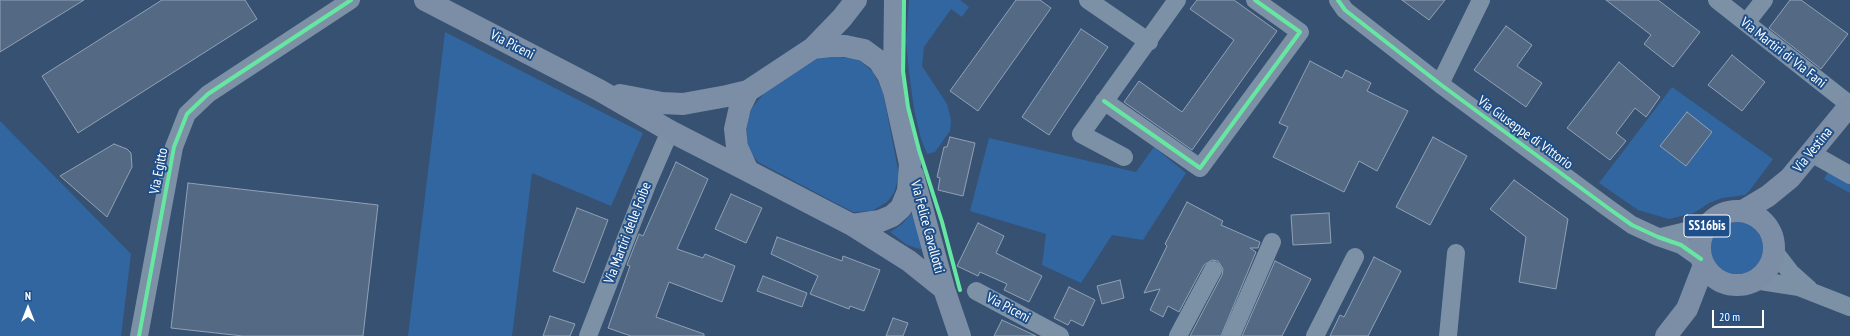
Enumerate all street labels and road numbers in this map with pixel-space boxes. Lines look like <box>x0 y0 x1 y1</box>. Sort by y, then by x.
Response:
street label: Via Martiri di Via Fani <box>1737 14 1829 92</box>
street label: Via Piceni <box>487 27 537 63</box>
street label: Via Giuseppe di Vittorio <box>1474 93 1576 173</box>
street label: Via Vestina <box>1790 124 1836 176</box>
street label: Via Egitto <box>146 146 172 196</box>
street label: Via Felice Cavallotti <box>907 179 947 275</box>
street label: Via Martiri delle Foibe <box>601 180 655 286</box>
road number: SS16bis <box>1684 215 1730 237</box>
street label: Via Piceni <box>983 290 1033 326</box>

